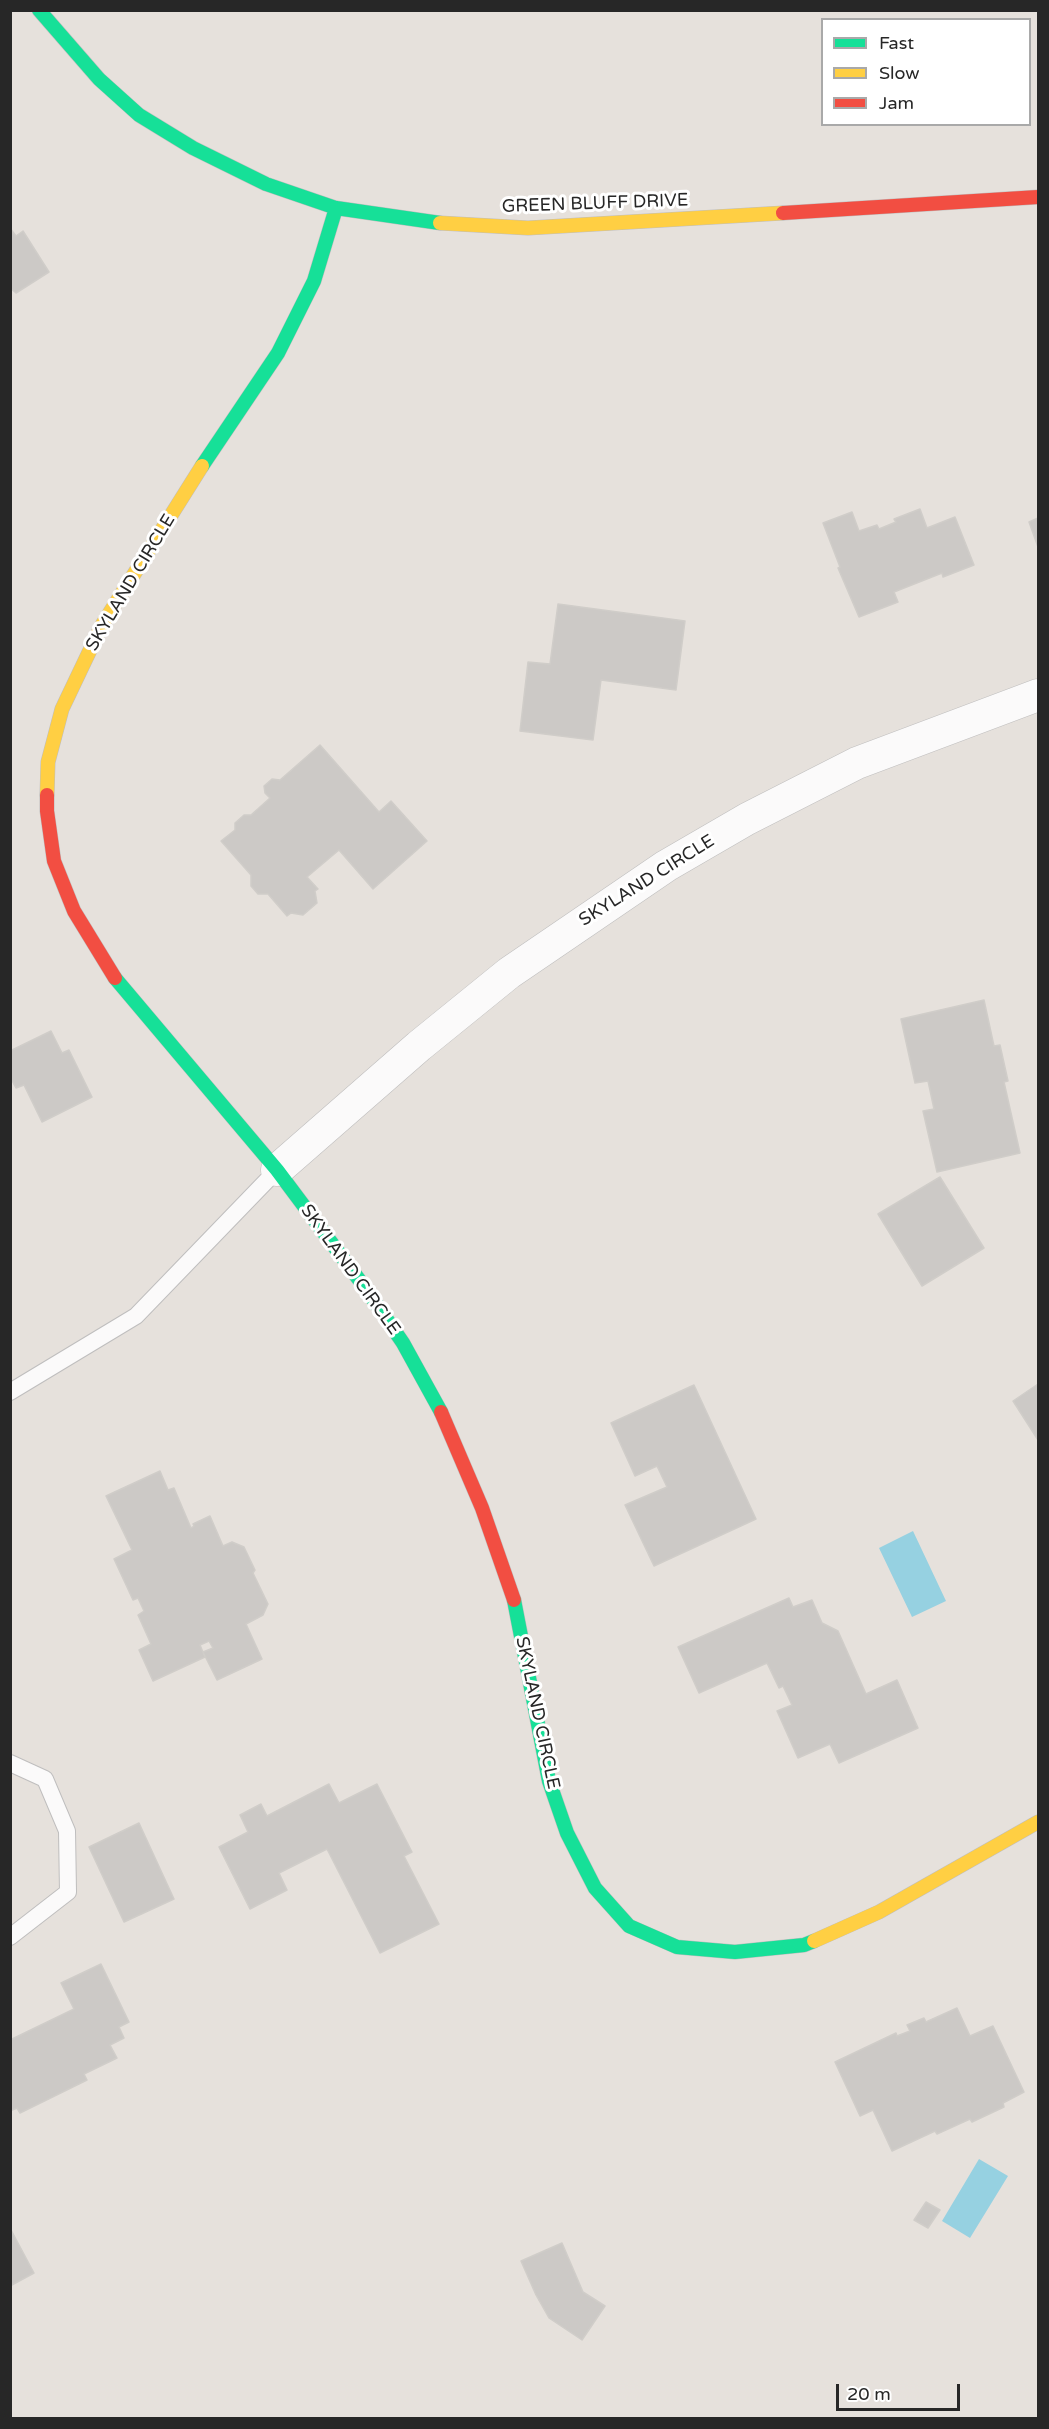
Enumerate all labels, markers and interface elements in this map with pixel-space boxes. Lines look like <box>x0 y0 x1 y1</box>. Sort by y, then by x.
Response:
legend <box>821 18 1031 126</box>
text: Fast <box>879 32 914 54</box>
text: Slow <box>879 62 920 84</box>
text: Jam <box>879 92 914 114</box>
street label: GREEN BLUFF DRIVE <box>501 190 689 218</box>
street label: SKYLAND CIRCLE <box>82 511 180 655</box>
street label: SKYLAND CIRCLE <box>575 831 719 931</box>
street label: SKYLAND CIRCLE <box>296 1201 404 1339</box>
street label: SKYLAND CIRCLE <box>510 1635 564 1791</box>
scale bar <box>839 2372 964 2410</box>
text: 20 m <box>847 2383 891 2405</box>

